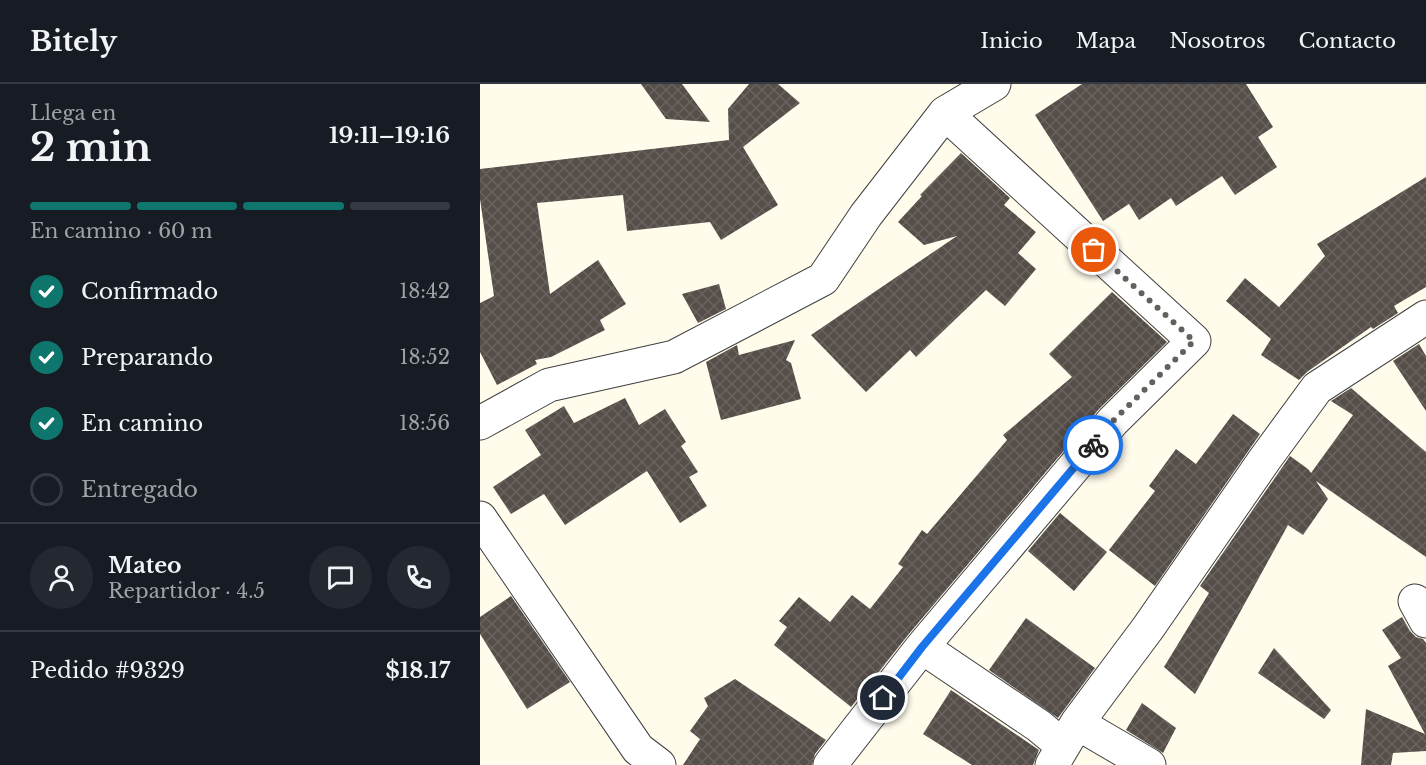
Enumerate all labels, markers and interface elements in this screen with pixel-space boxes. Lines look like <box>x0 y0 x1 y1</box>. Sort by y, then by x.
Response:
text: Bitely <box>30 24 117 59</box>
text: Inicio <box>980 28 1043 54</box>
text: Mapa <box>1076 28 1136 54</box>
text: Nosotros <box>1169 28 1265 54</box>
text: Contacto <box>1298 28 1396 54</box>
text: Llega en <box>30 101 116 125</box>
text: 19:11–19:16 <box>329 122 450 149</box>
text: 2 min <box>30 123 151 172</box>
text: En camino · 60 m <box>30 219 213 243</box>
pin <box>1068 224 1119 275</box>
icon: bag <box>1077 233 1110 266</box>
icon: check <box>30 275 63 308</box>
text: Confirmado <box>81 278 218 305</box>
text: 18:42 <box>399 279 450 303</box>
icon: check <box>30 341 63 374</box>
text: Preparando <box>81 344 213 371</box>
text: 18:52 <box>400 345 450 369</box>
icon: check <box>30 407 63 440</box>
text: En camino <box>81 410 203 437</box>
text: 18:56 <box>399 411 450 435</box>
courier <box>1063 415 1123 475</box>
icon: bike <box>1077 429 1110 462</box>
text: Entregado <box>81 476 198 503</box>
button: person <box>30 546 93 609</box>
button: chat <box>309 546 372 609</box>
button: phone <box>387 546 450 609</box>
text: Mateo <box>108 552 182 579</box>
text: Repartidor · 4.5 <box>108 579 265 603</box>
text: Pedido #9329 <box>30 657 185 684</box>
text: $18.17 <box>386 657 450 684</box>
pin <box>857 672 908 723</box>
icon: home <box>866 681 899 714</box>

